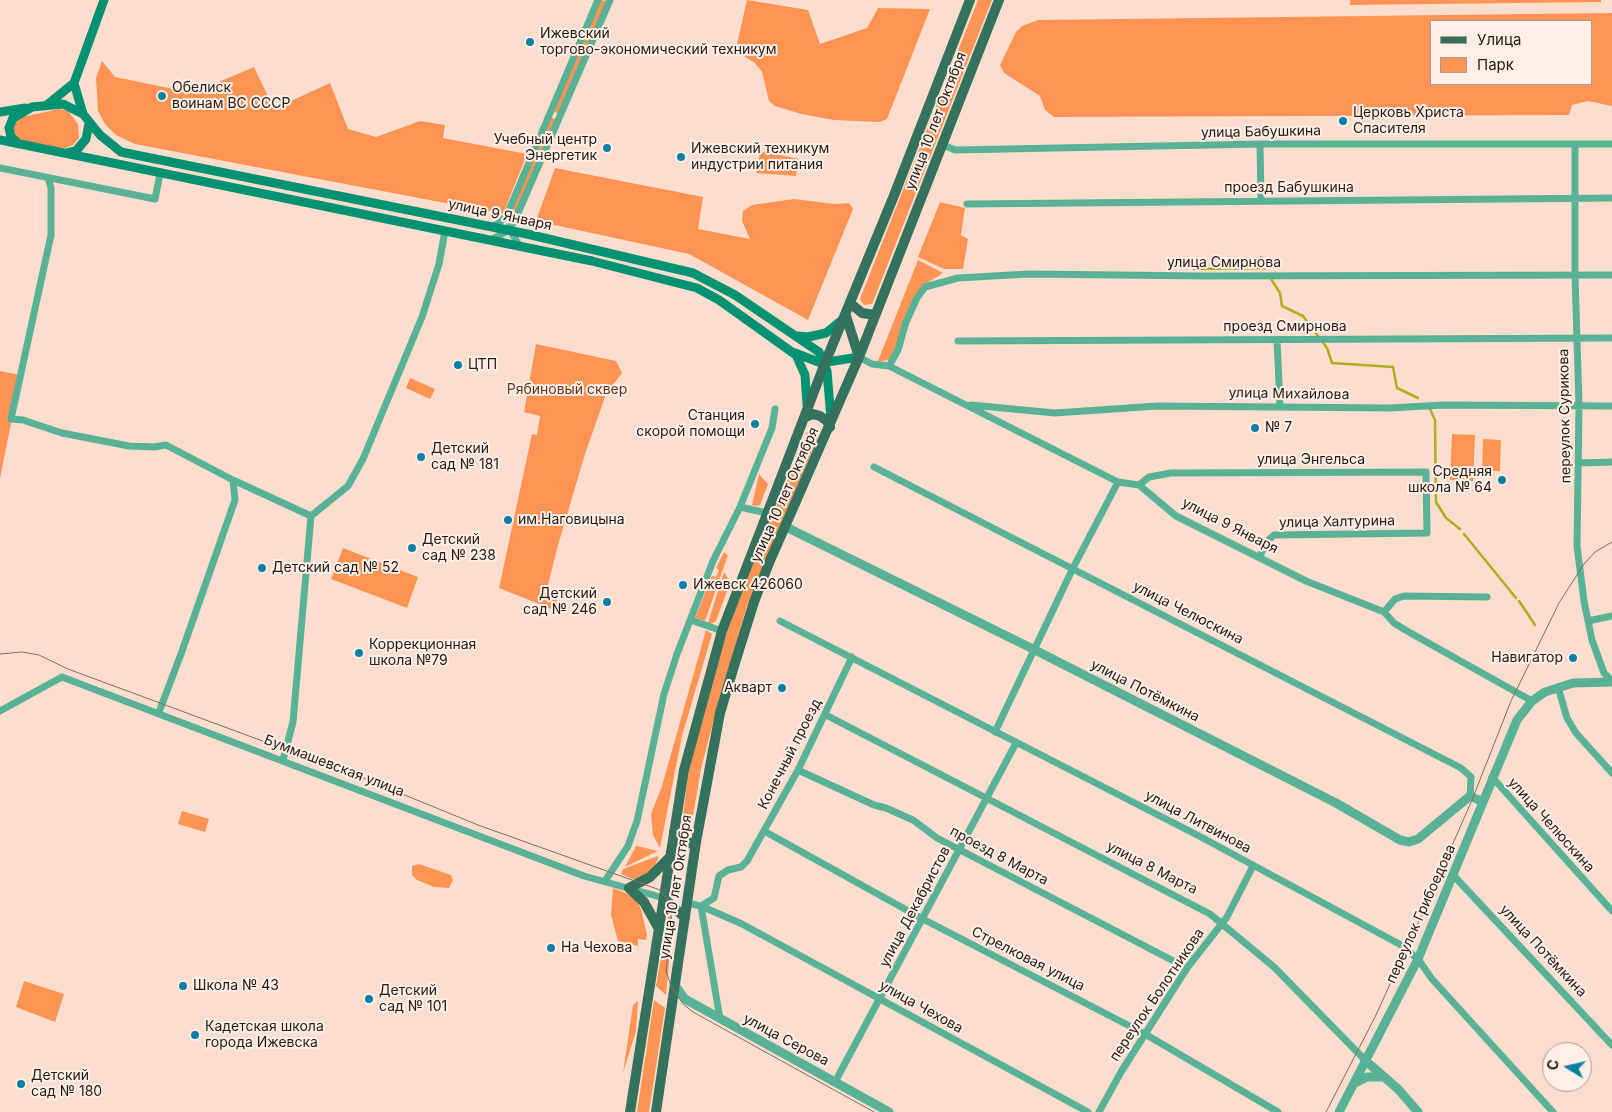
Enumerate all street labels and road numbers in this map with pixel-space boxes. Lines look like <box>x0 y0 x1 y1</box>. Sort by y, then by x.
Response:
street label: улица 10 лет Октября <box>902 50 970 192</box>
street label: улица Бабушкина <box>1201 123 1321 141</box>
street label: проезд Бабушкина <box>1224 180 1354 196</box>
street label: улица 9 Января <box>447 196 553 234</box>
street label: улица Смирнова <box>1167 255 1281 271</box>
street label: проезд Смирнова <box>1223 319 1347 335</box>
street label: переулок Сурикова <box>1555 349 1575 483</box>
street label: улица Михайлова <box>1229 385 1349 403</box>
street label: улица 10 лет Октября <box>748 425 822 565</box>
street label: улица Энгельса <box>1257 452 1365 468</box>
street label: улица 9 Января <box>1179 495 1281 557</box>
street label: улица Халтурина <box>1279 513 1395 531</box>
street label: улица Челюскина <box>1130 578 1246 648</box>
street label: улица Потёмкина <box>1088 656 1202 726</box>
street label: Конечный проезд <box>755 696 825 812</box>
street label: Буммашевская улица <box>262 731 406 801</box>
street label: улица Челюскина <box>1504 774 1598 876</box>
street label: улица Литвинова <box>1142 787 1254 857</box>
street label: улица 10 лет Октября <box>656 814 696 960</box>
street label: проезд 8 Марта <box>947 823 1051 889</box>
street label: улица 8 Марта <box>1104 838 1200 898</box>
street label: переулок Грибоедова <box>1383 842 1459 986</box>
street label: улица Декабристов <box>876 844 954 970</box>
street label: улица Потёмкина <box>1496 901 1590 1001</box>
street label: Стрелковая улица <box>969 923 1087 995</box>
street label: переулок Болотникова <box>1106 925 1208 1065</box>
street label: улица Чехова <box>876 977 966 1037</box>
street label: улица Серова <box>740 1010 832 1070</box>

